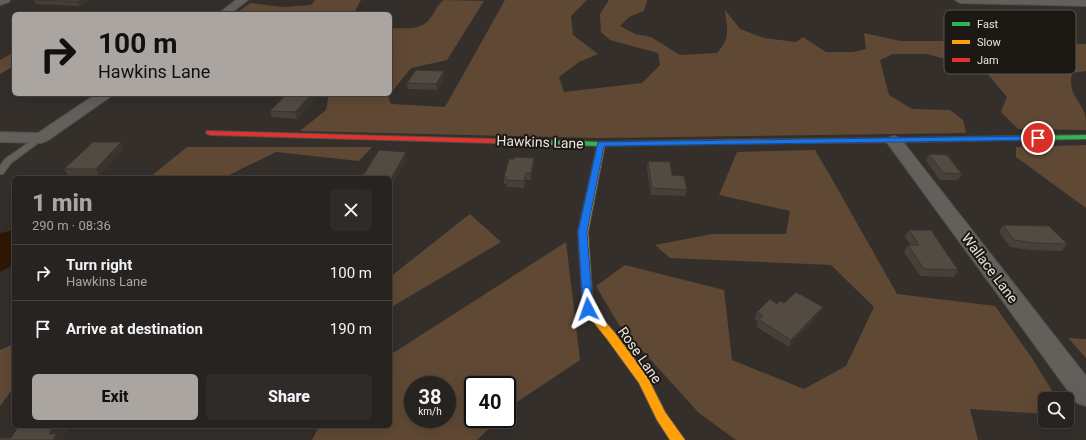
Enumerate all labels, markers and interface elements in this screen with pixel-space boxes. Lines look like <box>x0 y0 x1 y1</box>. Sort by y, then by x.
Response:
legend <box>944 10 1076 74</box>
text: Fast <box>977 18 999 31</box>
text: 100 m <box>98 27 177 60</box>
icon: right <box>32 28 84 80</box>
text: Slow <box>977 36 1001 49</box>
text: Jam <box>977 54 999 67</box>
text: Hawkins Lane <box>98 61 210 82</box>
pin <box>1021 121 1055 155</box>
icon: arrive <box>1027 127 1049 149</box>
street label: Hawkins Lane <box>496 132 584 152</box>
text: 1 min <box>32 189 93 217</box>
button: close <box>330 189 372 231</box>
text: 290 m · 08:36 <box>32 218 111 233</box>
street label: Wallace Lane <box>959 230 1021 306</box>
text: Turn right <box>66 256 132 274</box>
icon: right <box>32 262 54 284</box>
text: 100 m <box>330 264 372 282</box>
text: Hawkins Lane <box>66 274 147 289</box>
position arrow <box>567 288 609 330</box>
icon: arrive <box>32 318 54 340</box>
text: Arrive at destination <box>66 320 203 338</box>
text: 190 m <box>330 320 372 338</box>
street label: Rose Lane <box>615 324 665 386</box>
button: Exit <box>32 374 198 420</box>
button: Share <box>206 374 372 420</box>
speed limit sign: 40 <box>464 376 516 428</box>
text: 38 <box>419 385 441 409</box>
map controls <box>1038 392 1074 428</box>
button: search <box>1038 392 1074 428</box>
text: km/h <box>418 406 442 417</box>

